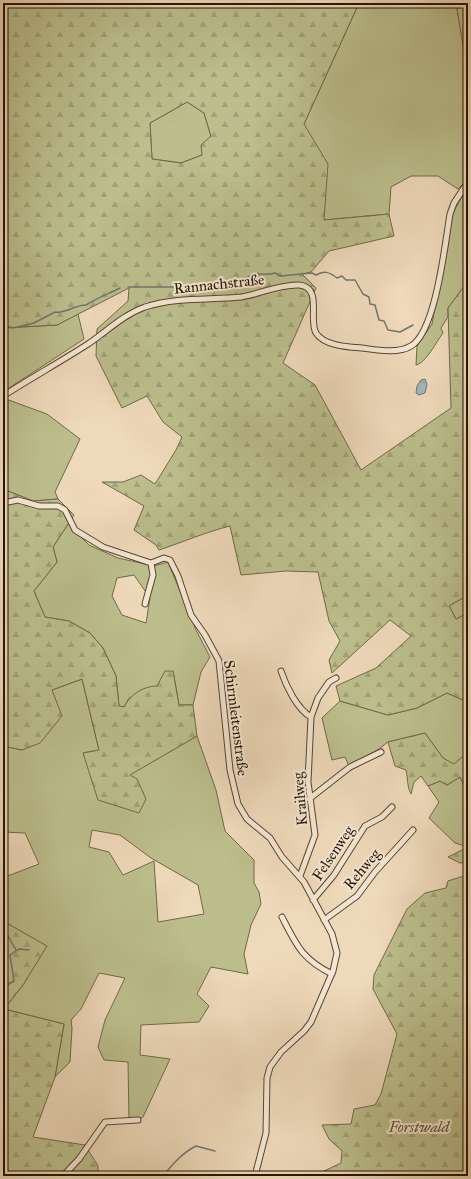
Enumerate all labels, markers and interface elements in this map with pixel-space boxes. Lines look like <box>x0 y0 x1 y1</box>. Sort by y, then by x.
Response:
street label: Rannachstraße <box>173 270 265 298</box>
street label: Schirmleitenstraße <box>220 659 252 777</box>
street label: Krailweg <box>289 771 311 826</box>
street label: Felsenweg <box>308 821 358 884</box>
street label: Rehweg <box>340 844 385 893</box>
park label: Forstwald <box>388 1118 451 1136</box>

